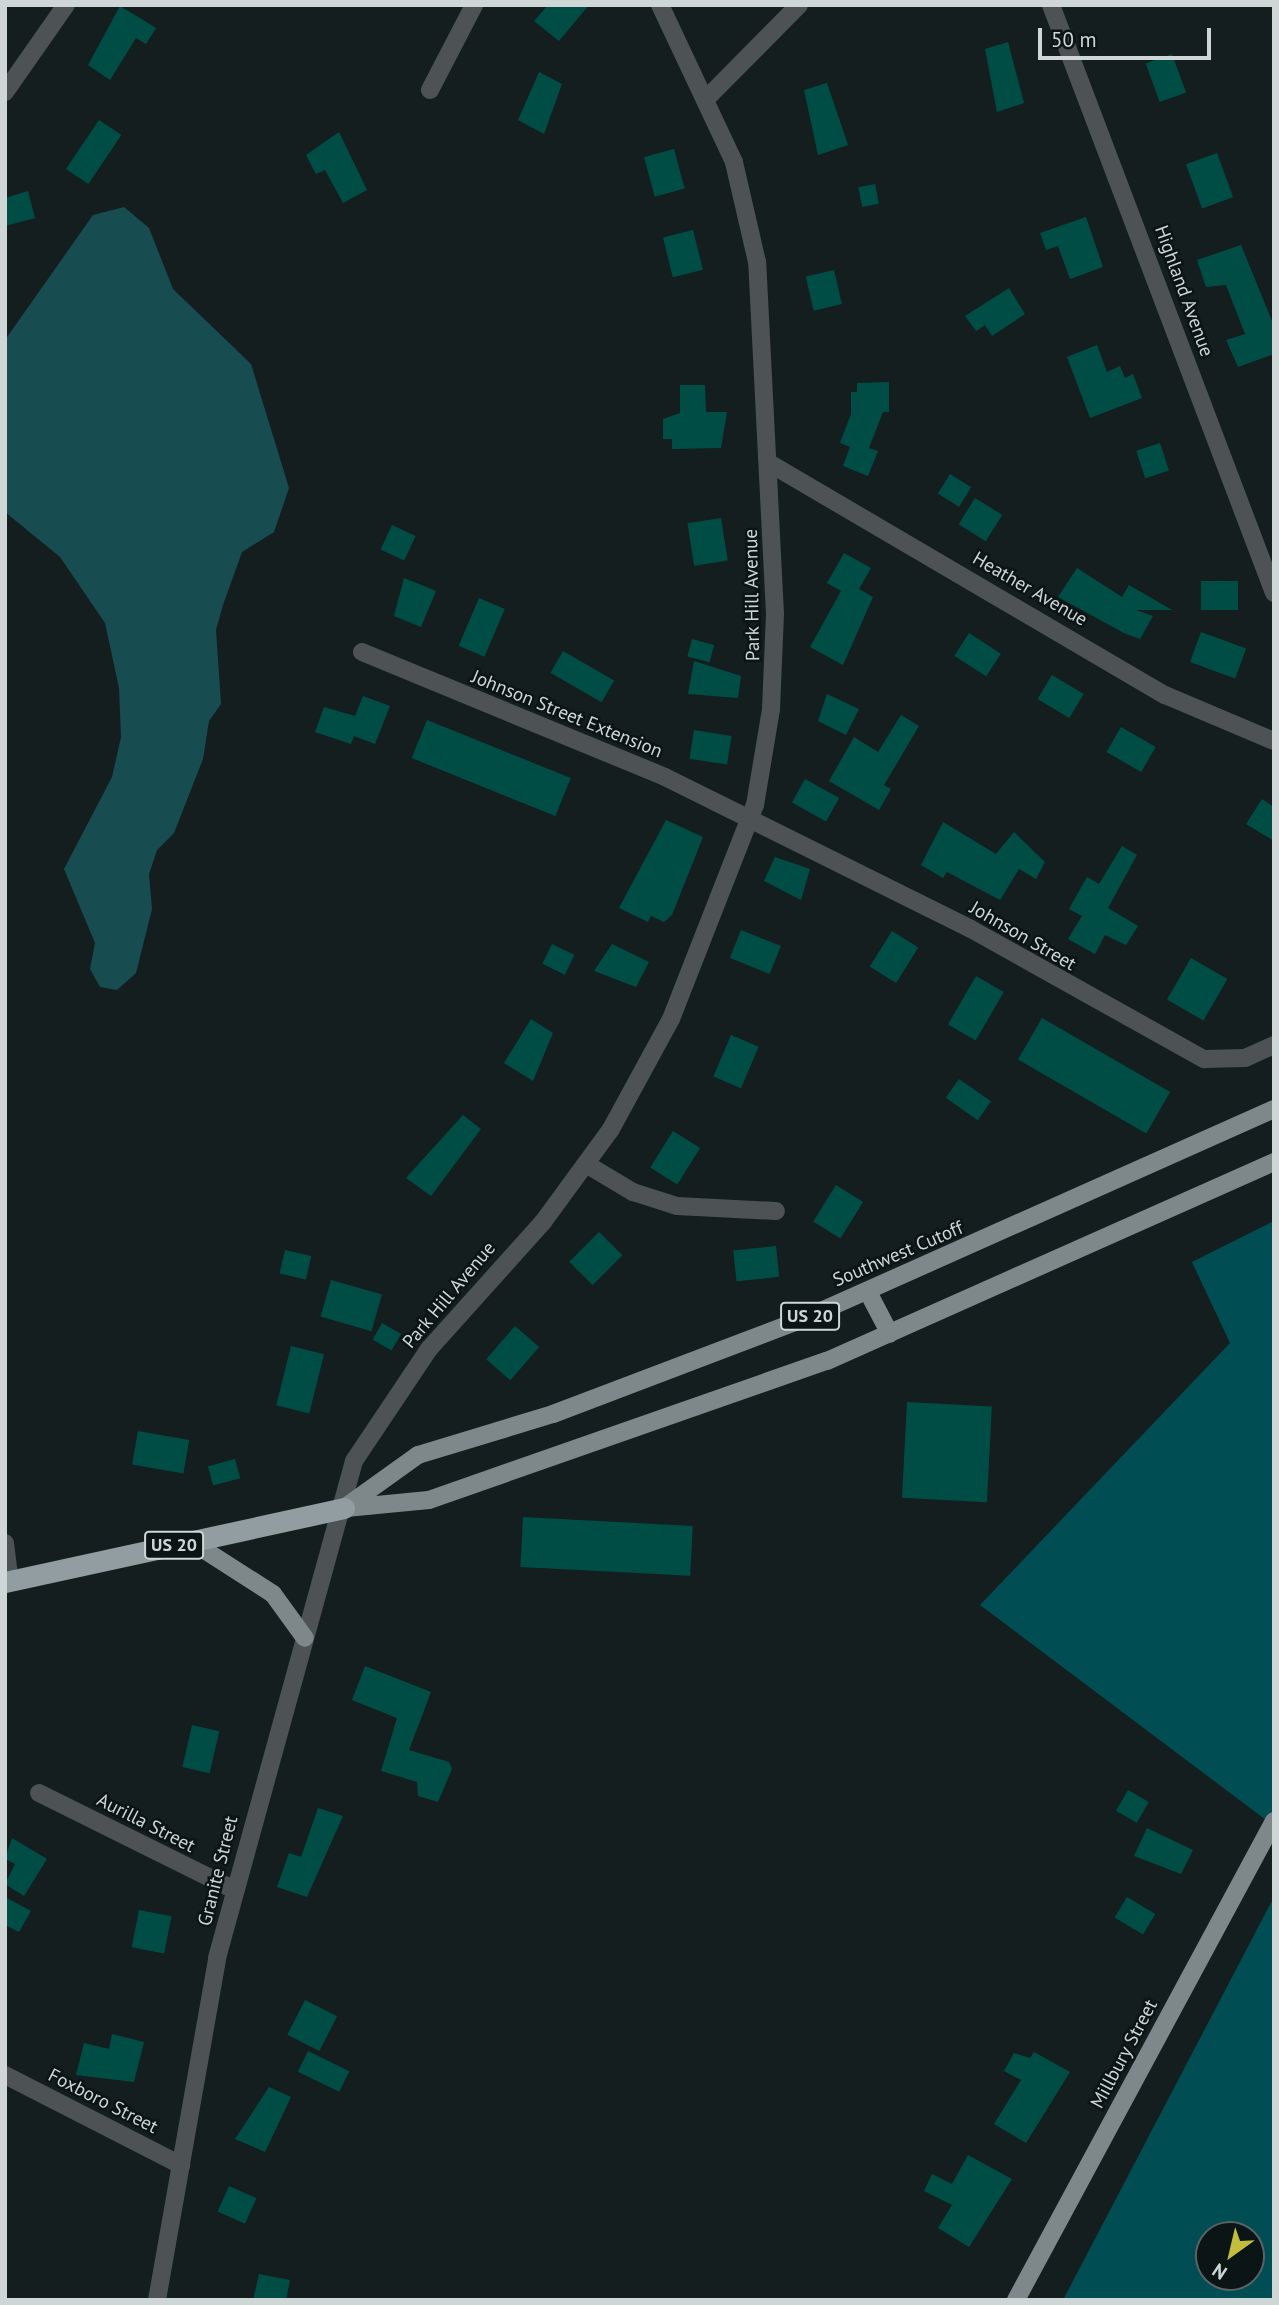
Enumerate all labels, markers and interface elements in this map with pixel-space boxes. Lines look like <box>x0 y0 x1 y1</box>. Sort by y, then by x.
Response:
scale bar <box>1041 14 1214 58</box>
text: 50 m <box>1051 26 1097 53</box>
street label: Highland Avenue <box>1150 222 1218 360</box>
street label: Park Hill Avenue <box>739 528 765 662</box>
street label: Heather Avenue <box>968 547 1092 631</box>
street label: Johnson Street Extension <box>468 665 666 763</box>
street label: Johnson Street <box>966 896 1080 976</box>
street label: Southwest Cutoff <box>829 1216 967 1292</box>
street label: Park Hill Avenue <box>397 1237 501 1353</box>
road number: US 20 <box>778 1302 842 1330</box>
road number: US 20 <box>142 1530 206 1560</box>
street label: Aurilla Street <box>93 1789 199 1857</box>
street label: Granite Street <box>193 1814 243 1928</box>
street label: Millbury Street <box>1086 1995 1162 2113</box>
street label: Foxboro Street <box>44 2064 162 2138</box>
north arrow <box>1195 2221 1265 2291</box>
text: N <box>1207 2258 1231 2285</box>

